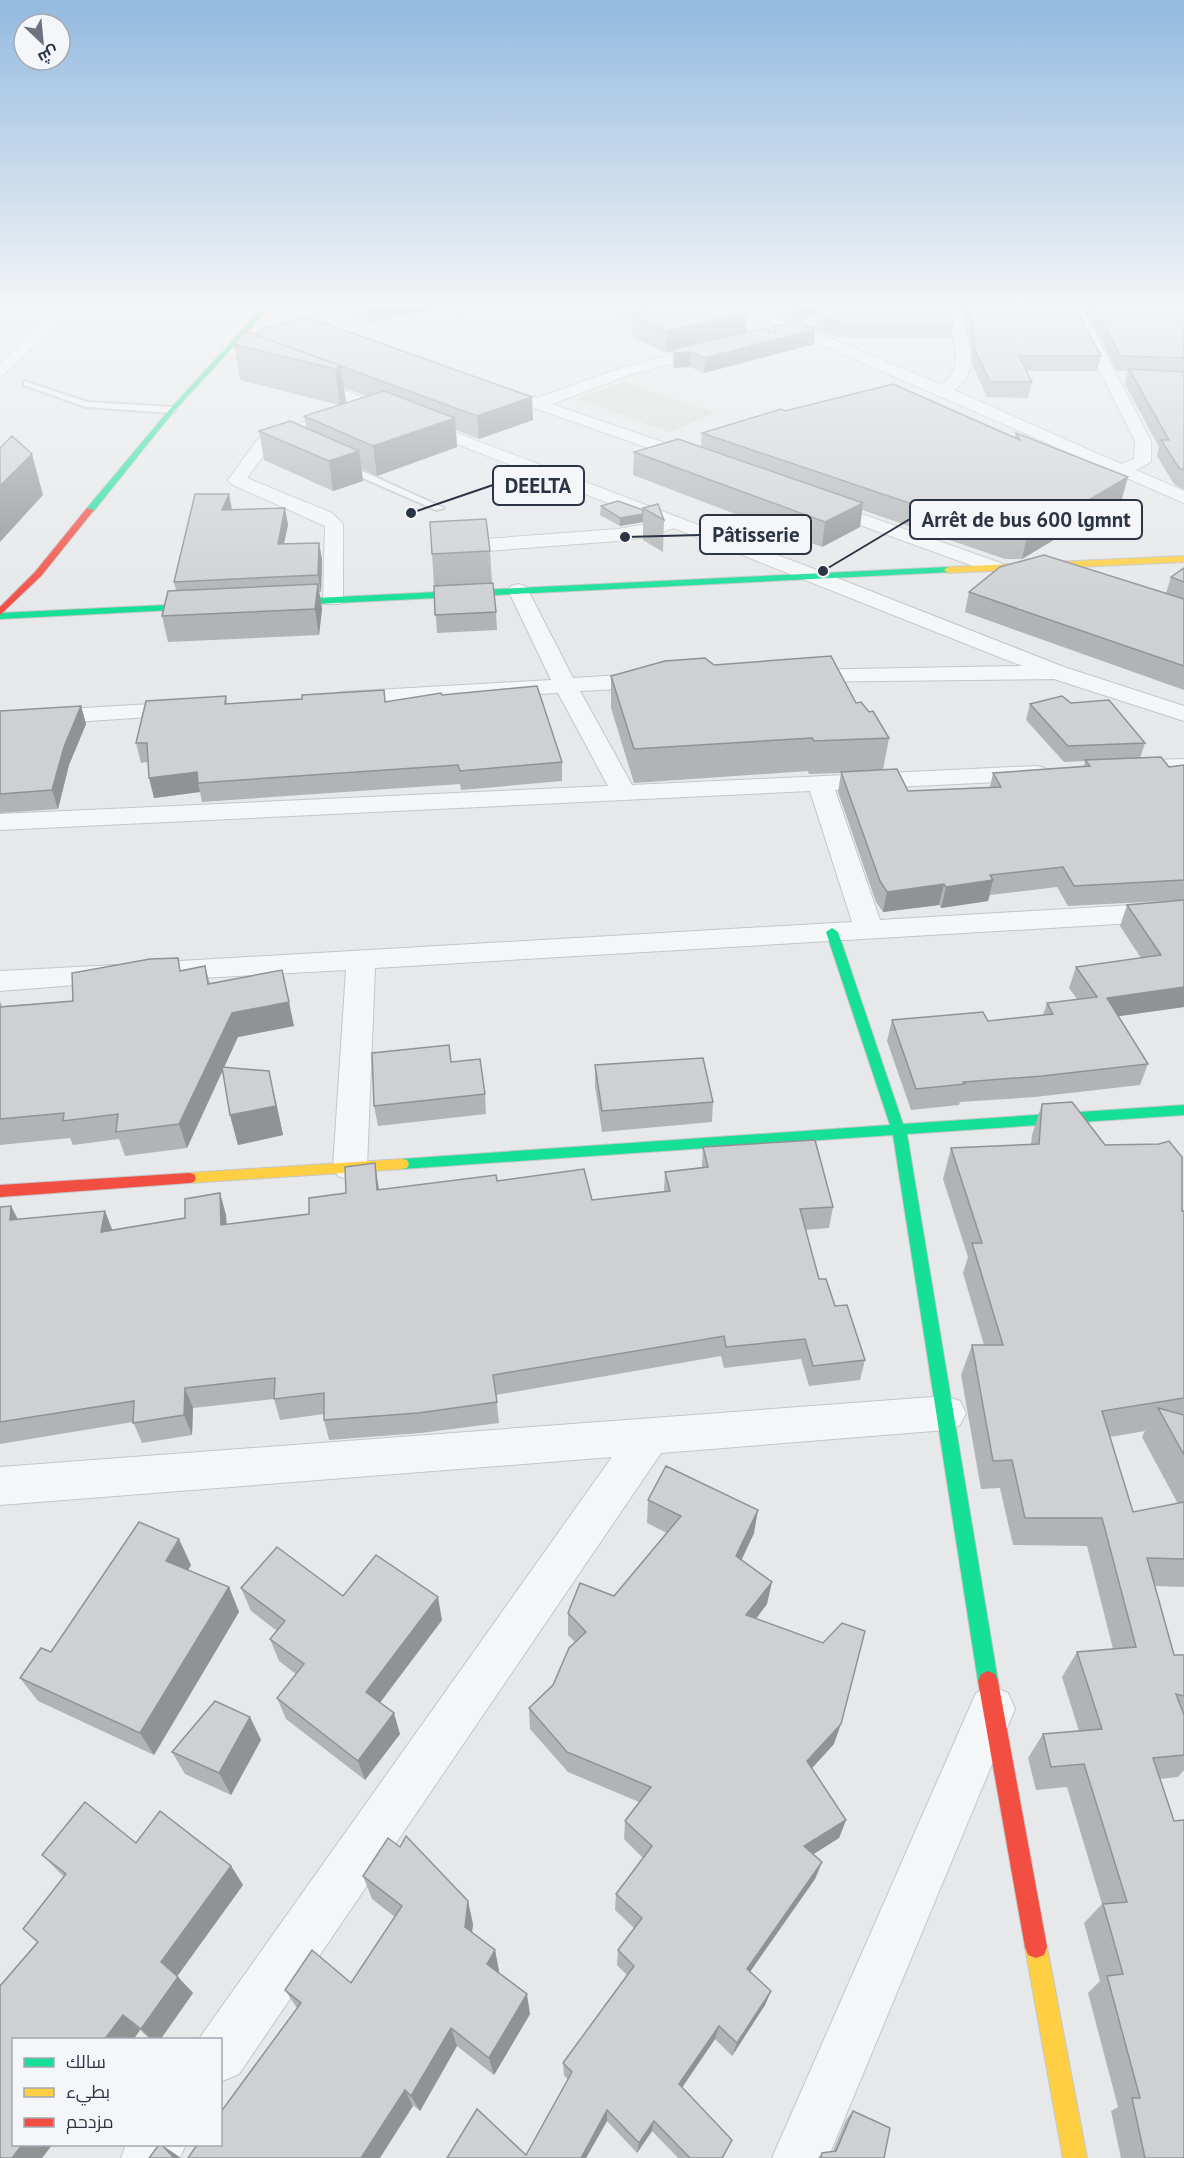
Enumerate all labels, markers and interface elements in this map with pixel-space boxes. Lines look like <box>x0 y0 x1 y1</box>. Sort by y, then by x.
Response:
north arrow <box>12 12 72 72</box>
text: ش <box>35 42 62 69</box>
callout: DEELTA <box>493 466 584 505</box>
text: DEELTA <box>505 472 572 499</box>
callout: Arrêt de bus 600 lgmnt <box>910 500 1142 539</box>
text: Arrêt de bus 600 lgmnt <box>922 506 1131 533</box>
callout: Pâtisserie <box>700 515 811 554</box>
text: Pâtisserie <box>712 521 800 548</box>
legend <box>12 2038 222 2146</box>
text: سالك <box>66 2050 106 2073</box>
text: بطيء <box>66 2080 110 2106</box>
text: مزدحم <box>66 2110 114 2134</box>

